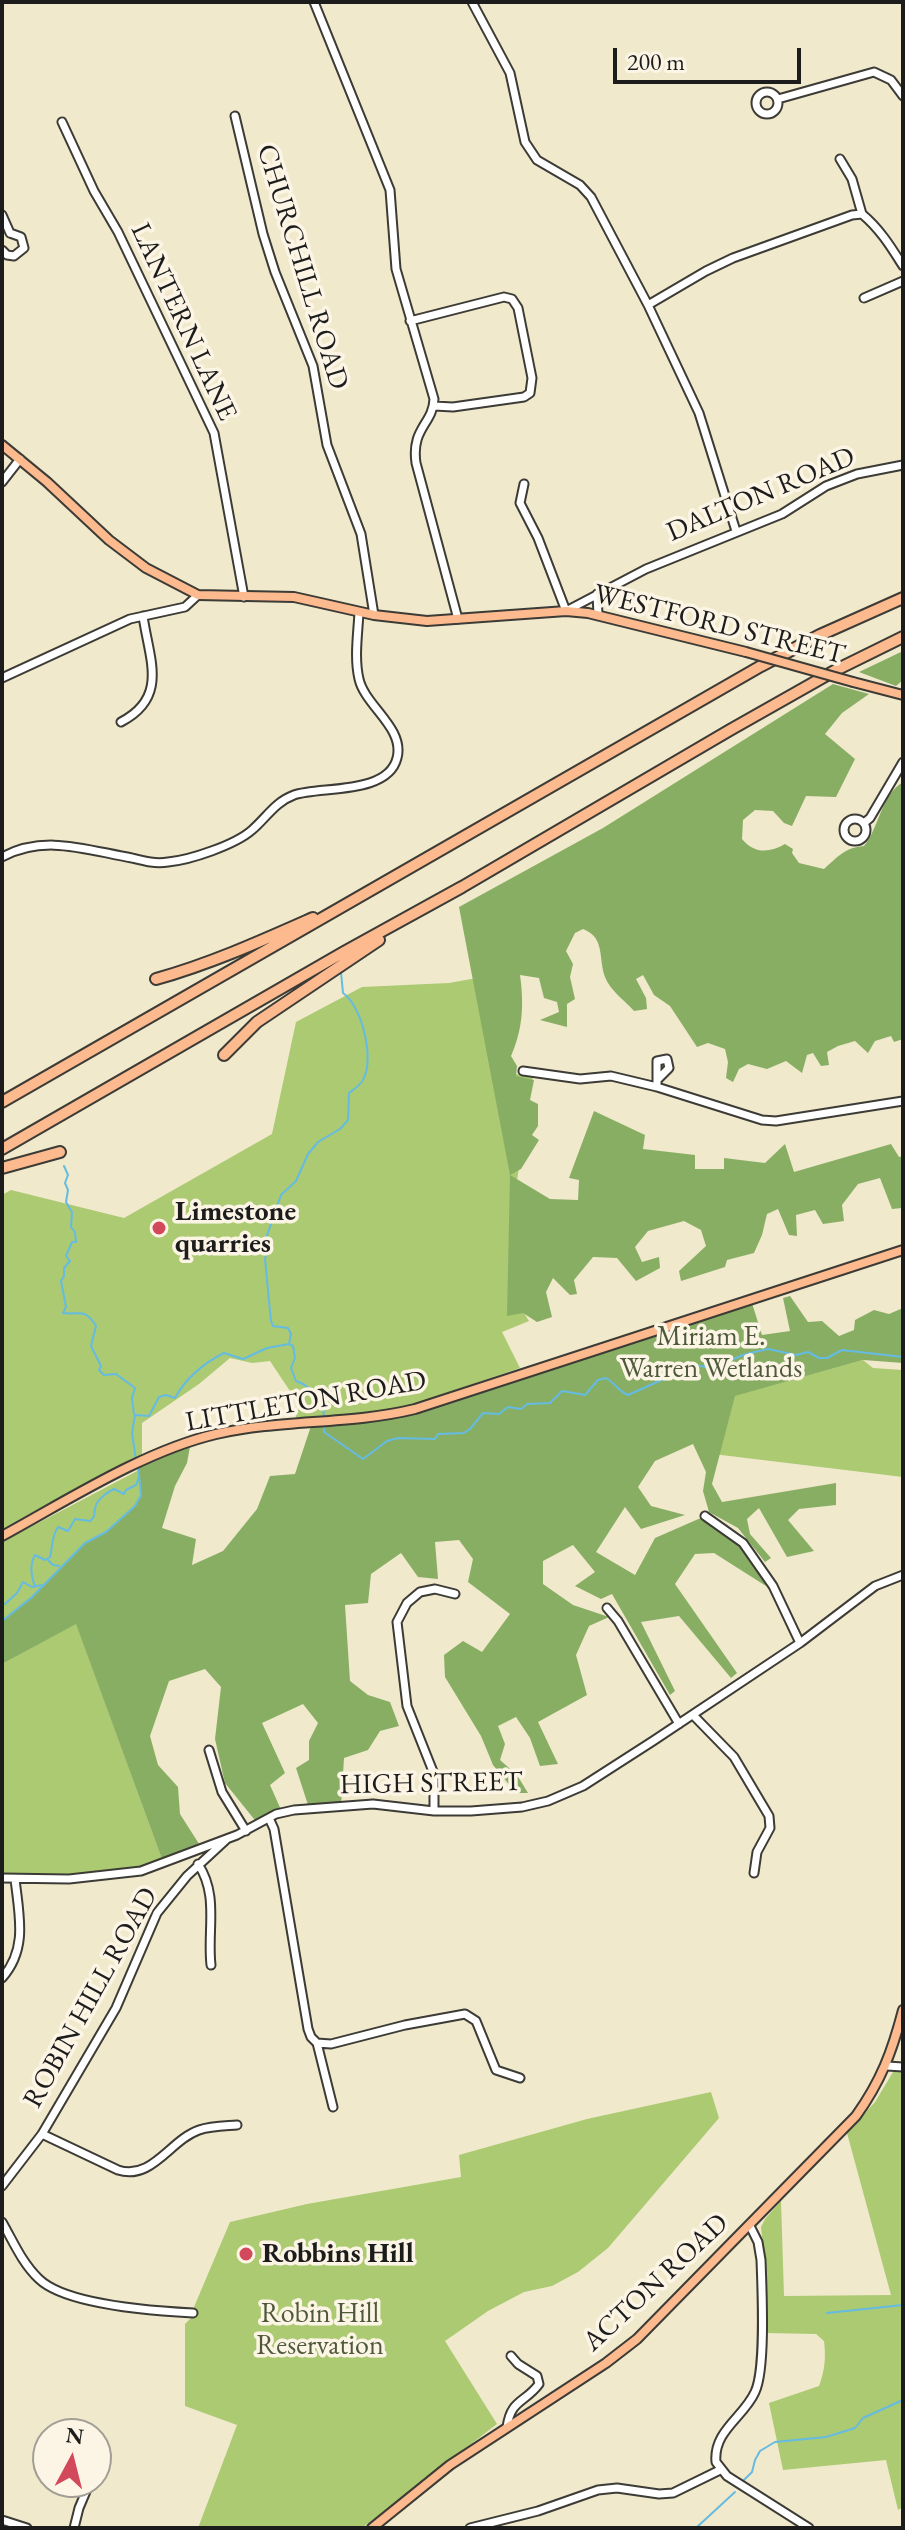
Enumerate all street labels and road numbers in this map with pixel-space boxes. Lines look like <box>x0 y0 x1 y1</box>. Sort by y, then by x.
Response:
street label: CHURCHILL ROAD <box>249 140 355 394</box>
street label: LANTERN LANE <box>123 218 243 426</box>
street label: DALTON ROAD <box>662 440 860 550</box>
street label: WESTFORD STREET <box>590 578 848 672</box>
street label: LITTLETON ROAD <box>183 1364 429 1440</box>
street label: HIGH STREET <box>339 1766 523 1802</box>
street label: ROBIN HILL ROAD <box>17 1882 165 2114</box>
street label: ACTON ROAD <box>576 2207 736 2359</box>

